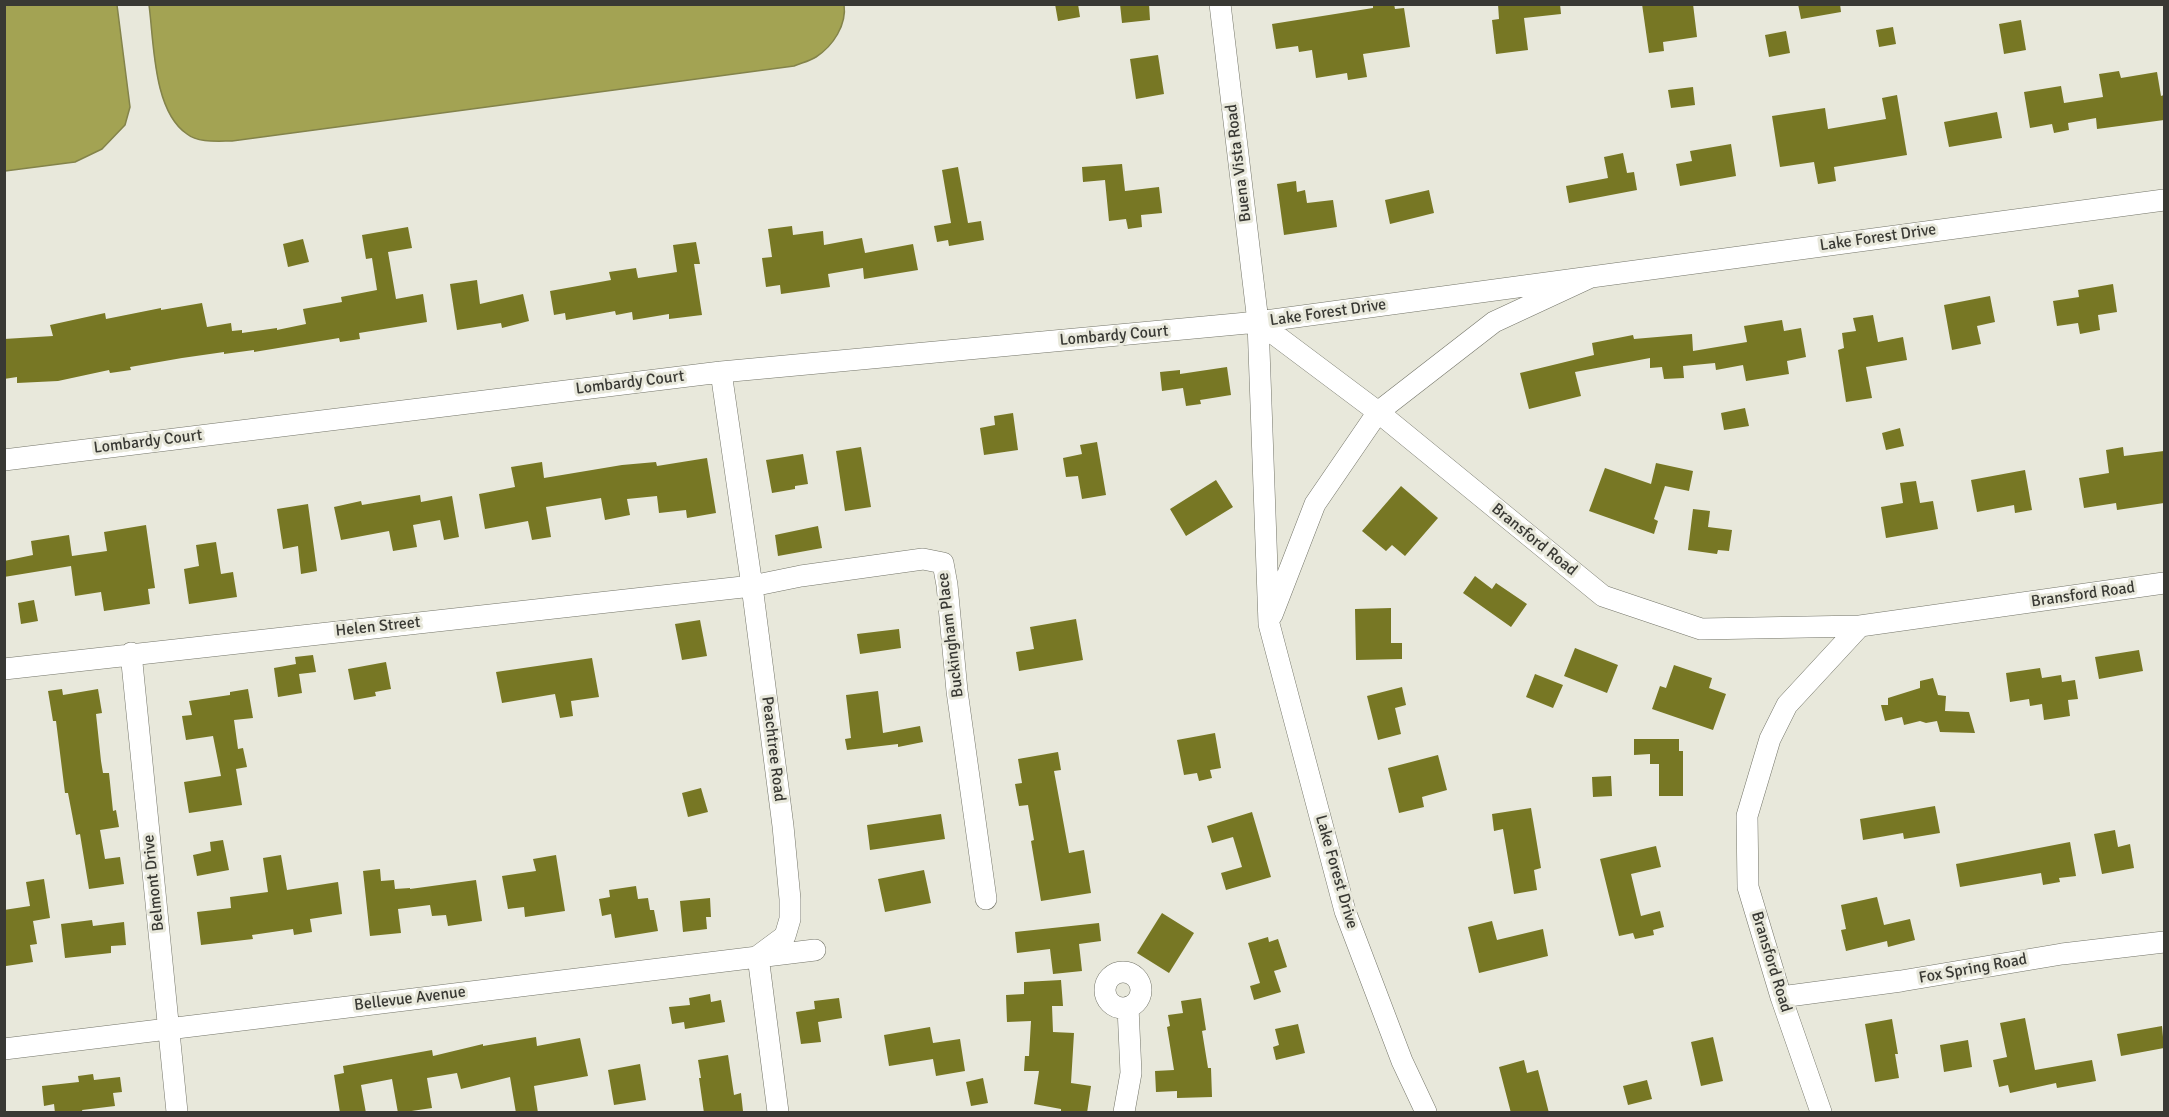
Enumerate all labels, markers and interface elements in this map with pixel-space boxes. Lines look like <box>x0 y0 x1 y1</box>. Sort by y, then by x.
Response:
street label: Buena Vista Road <box>1222 103 1256 223</box>
street label: Lake Forest Drive <box>1819 220 1937 256</box>
street label: Lake Forest Drive <box>1269 295 1387 331</box>
street label: Lombardy Court <box>1059 322 1169 350</box>
street label: Lombardy Court <box>575 367 685 399</box>
street label: Lombardy Court <box>93 426 203 458</box>
street label: Bransford Road <box>1487 500 1581 580</box>
street label: Buckingham Place <box>934 571 968 699</box>
street label: Bransford Road <box>2030 578 2136 612</box>
street label: Helen Street <box>335 613 421 641</box>
street label: Peachtree Road <box>757 695 789 803</box>
street label: Lake Forest Drive <box>1311 813 1361 931</box>
street label: Belmont Drive <box>139 834 169 932</box>
street label: Bransford Road <box>1747 909 1795 1015</box>
street label: Fox Spring Road <box>1917 950 2029 988</box>
street label: Bellevue Avenue <box>353 983 467 1015</box>

